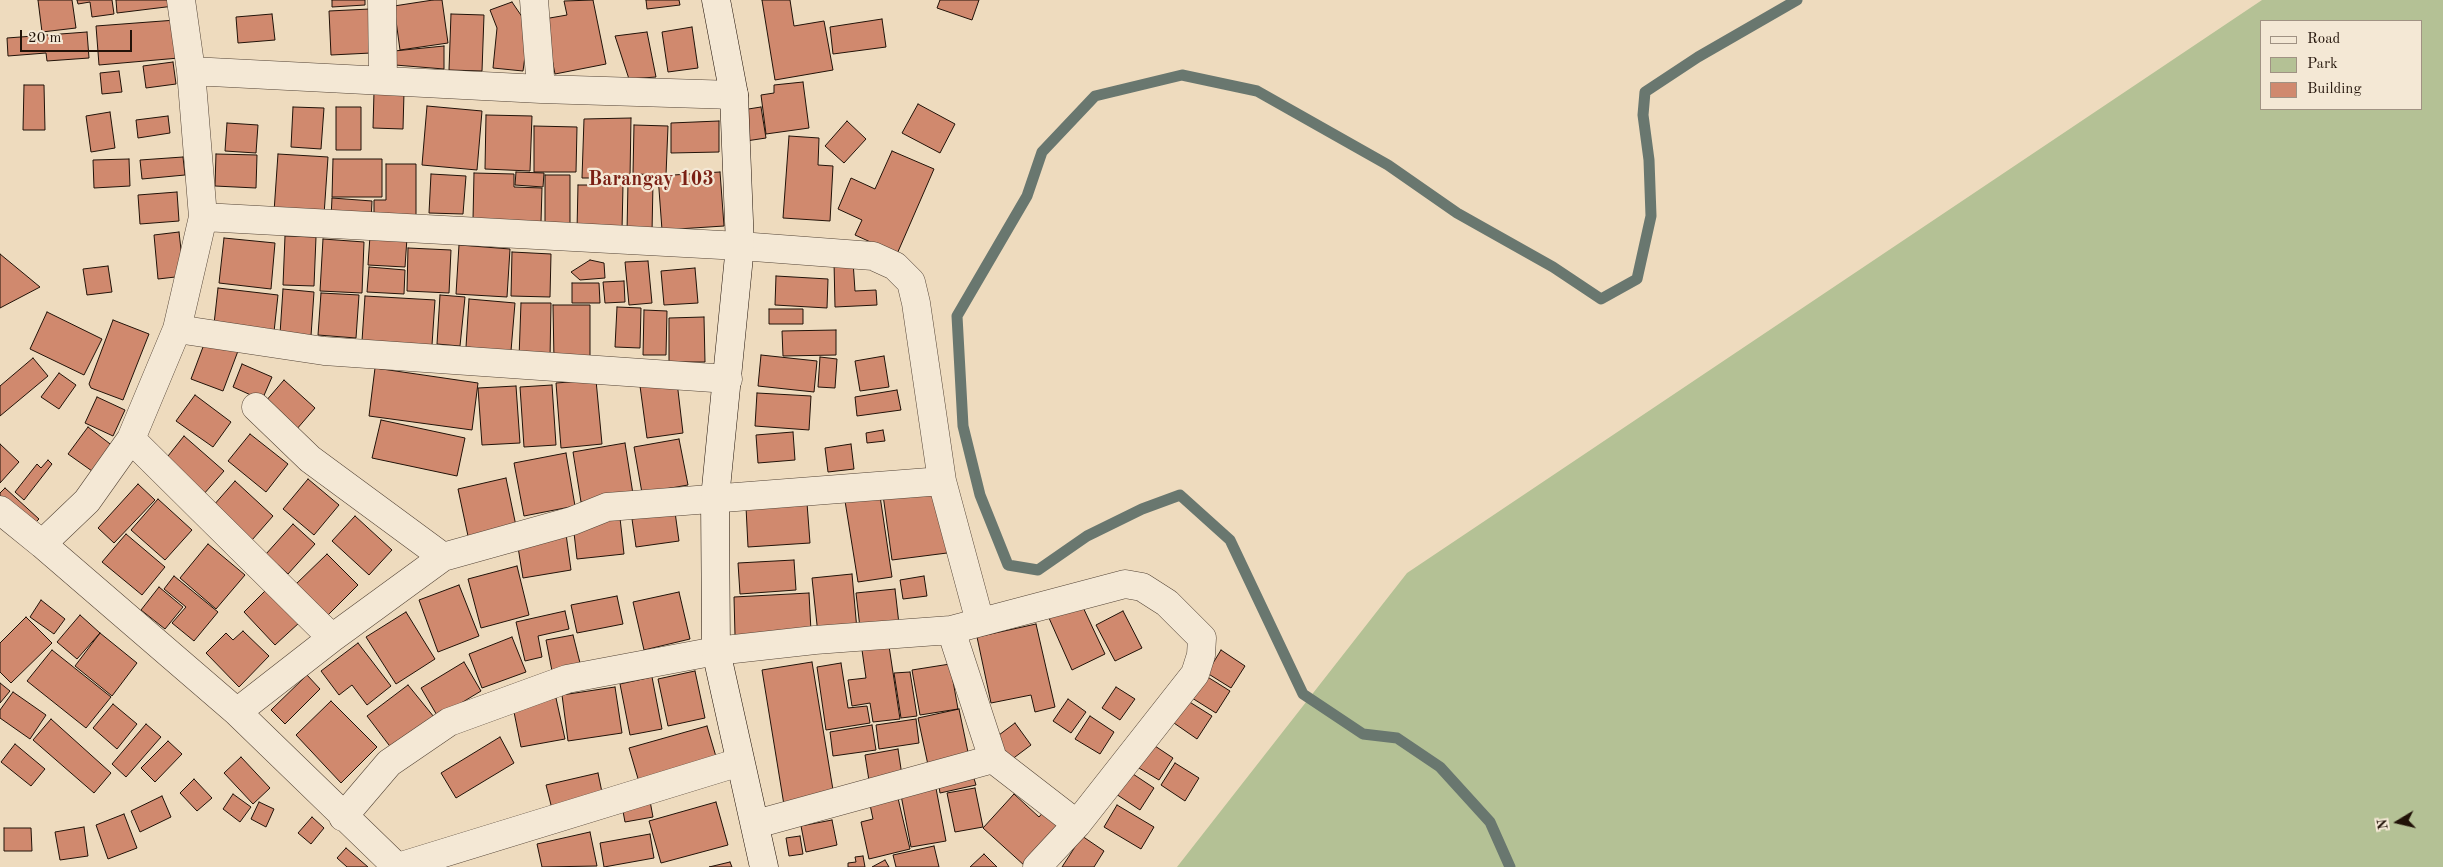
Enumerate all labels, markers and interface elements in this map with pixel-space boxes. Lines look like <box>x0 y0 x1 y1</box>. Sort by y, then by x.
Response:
scale bar <box>22 20 135 52</box>
legend <box>2260 20 2423 110</box>
text: 20 m <box>28 31 62 46</box>
text: Road <box>2307 32 2340 47</box>
text: Park <box>2307 57 2338 72</box>
text: Building <box>2307 82 2362 97</box>
district label: Barangay 103 <box>588 168 714 192</box>
north arrow <box>2373 797 2423 847</box>
text: N <box>2375 818 2391 831</box>

